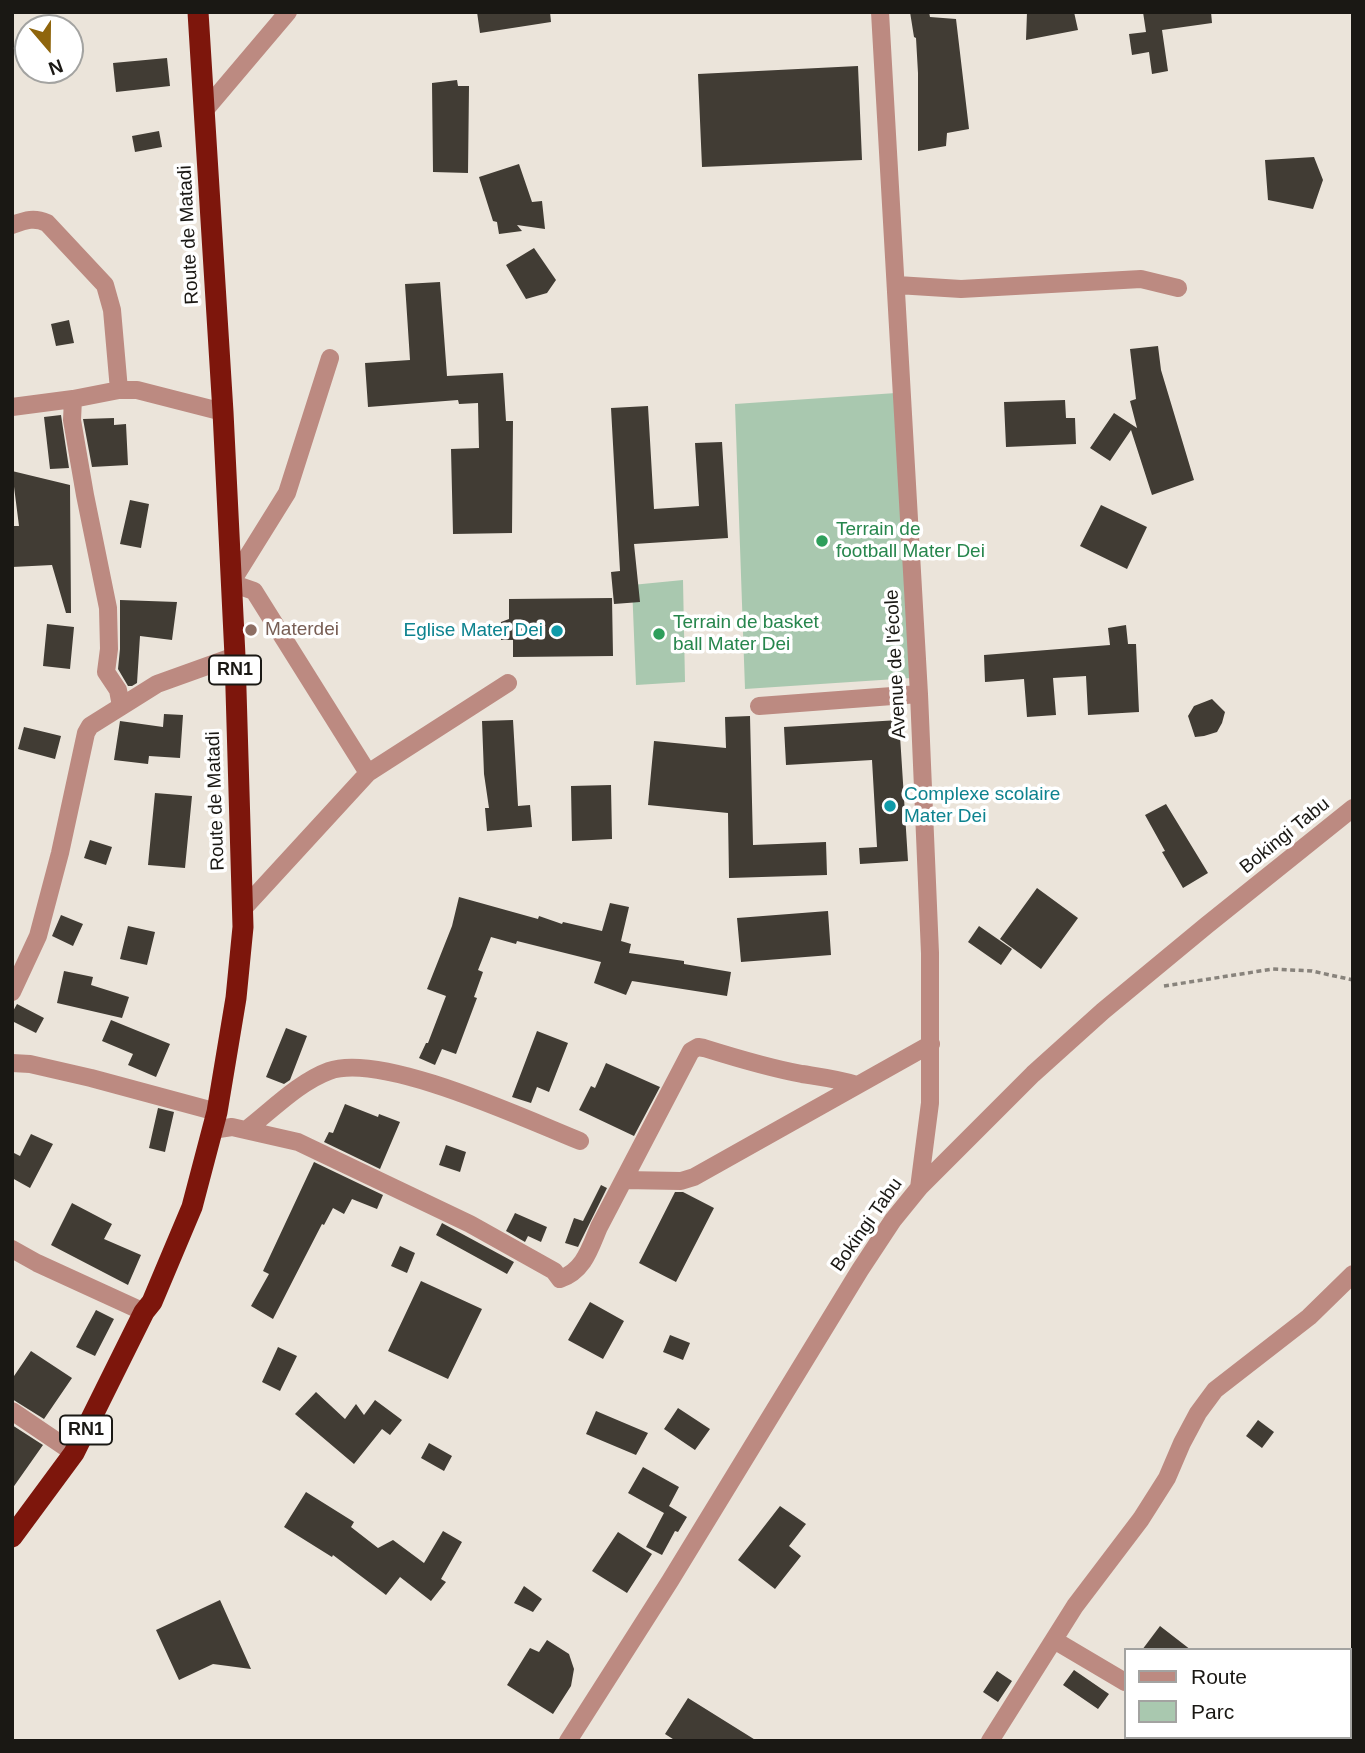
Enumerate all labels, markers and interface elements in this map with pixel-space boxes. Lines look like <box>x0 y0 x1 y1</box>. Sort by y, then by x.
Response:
north arrow <box>14 14 84 84</box>
text: N <box>46 55 66 80</box>
street label: Route de Matadi <box>174 165 204 305</box>
place label: Terrain de football Mater Dei <box>836 519 985 563</box>
marker: Terrain de football Mater Dei <box>814 533 830 549</box>
street label: Avenue de l'école <box>881 589 911 739</box>
place label: Terrain de basket ball Mater Dei <box>673 612 819 656</box>
place label: Materdei <box>265 619 339 641</box>
place label: Eglise Mater Dei <box>404 620 543 642</box>
marker: Materdei <box>243 622 259 638</box>
marker: Eglise Mater Dei <box>549 623 565 639</box>
marker: Terrain de basket ball Mater Dei <box>651 626 667 642</box>
road number: RN1 <box>209 656 261 684</box>
street label: Route de Matadi <box>202 731 230 871</box>
place label: Complexe scolaire Mater Dei <box>904 784 1060 828</box>
street label: Bokingi Tabu <box>1236 793 1334 879</box>
marker: Complexe scolaire Mater Dei <box>882 798 898 814</box>
street label: Bokingi Tabu <box>826 1174 908 1276</box>
road number: RN1 <box>60 1415 112 1444</box>
legend <box>1124 1648 1351 1739</box>
text: Route <box>1191 1665 1247 1688</box>
text: Parc <box>1191 1700 1234 1723</box>

